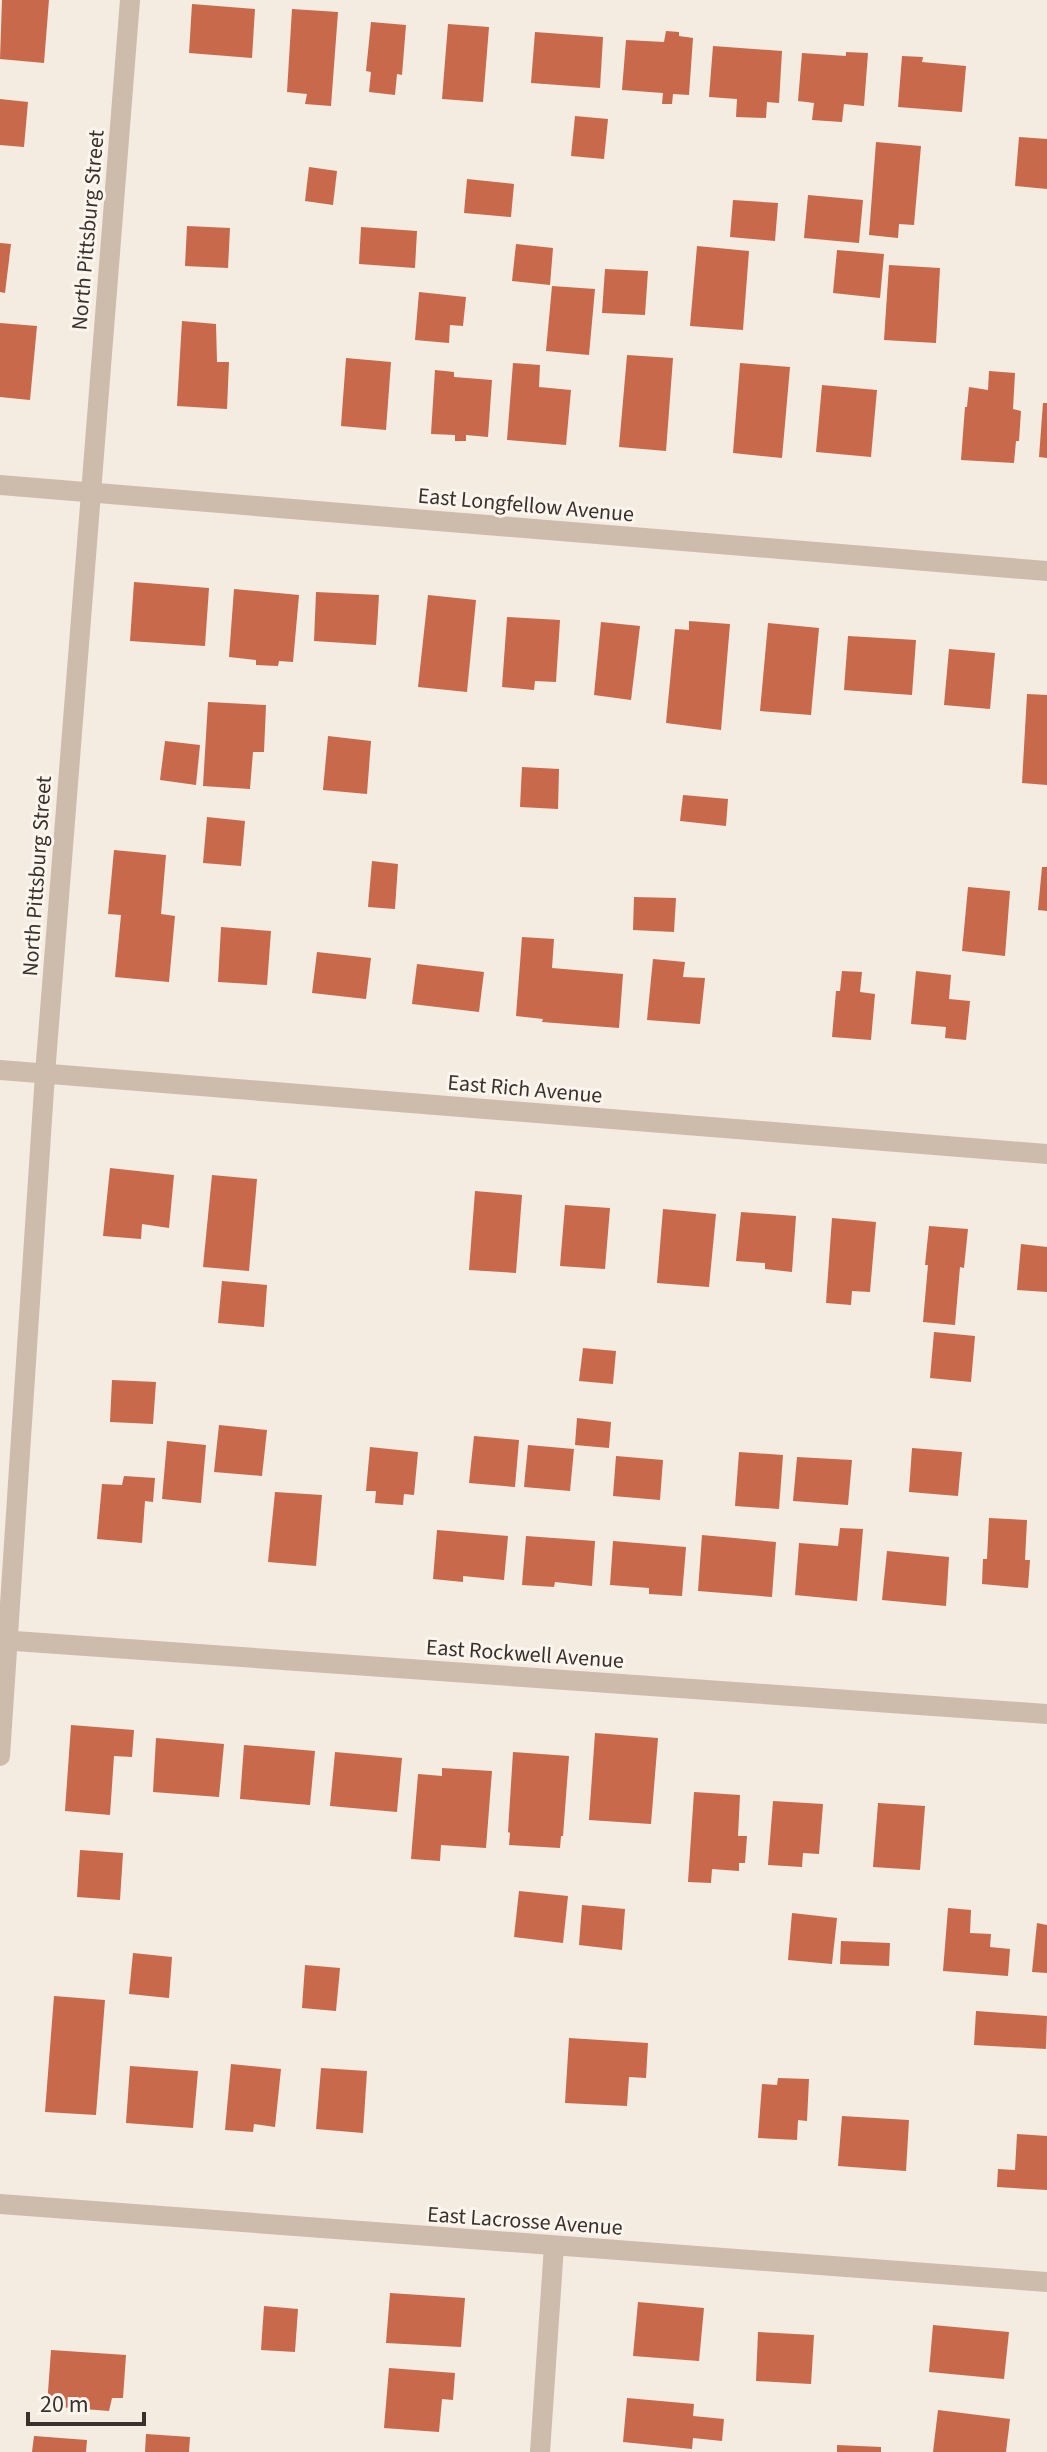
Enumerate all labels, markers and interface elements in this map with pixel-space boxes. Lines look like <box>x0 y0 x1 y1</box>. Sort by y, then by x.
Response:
street label: North Pittsburg Street <box>63 128 113 332</box>
street label: East Longfellow Avenue <box>416 480 635 530</box>
street label: North Pittsburg Street <box>14 774 60 977</box>
street label: East Rich Avenue <box>446 1066 604 1112</box>
street label: East Rockwell Avenue <box>425 1631 625 1677</box>
street label: East Lacrosse Avenue <box>426 2198 624 2244</box>
scale bar <box>28 2376 144 2426</box>
text: 20 m <box>40 2387 89 2422</box>

